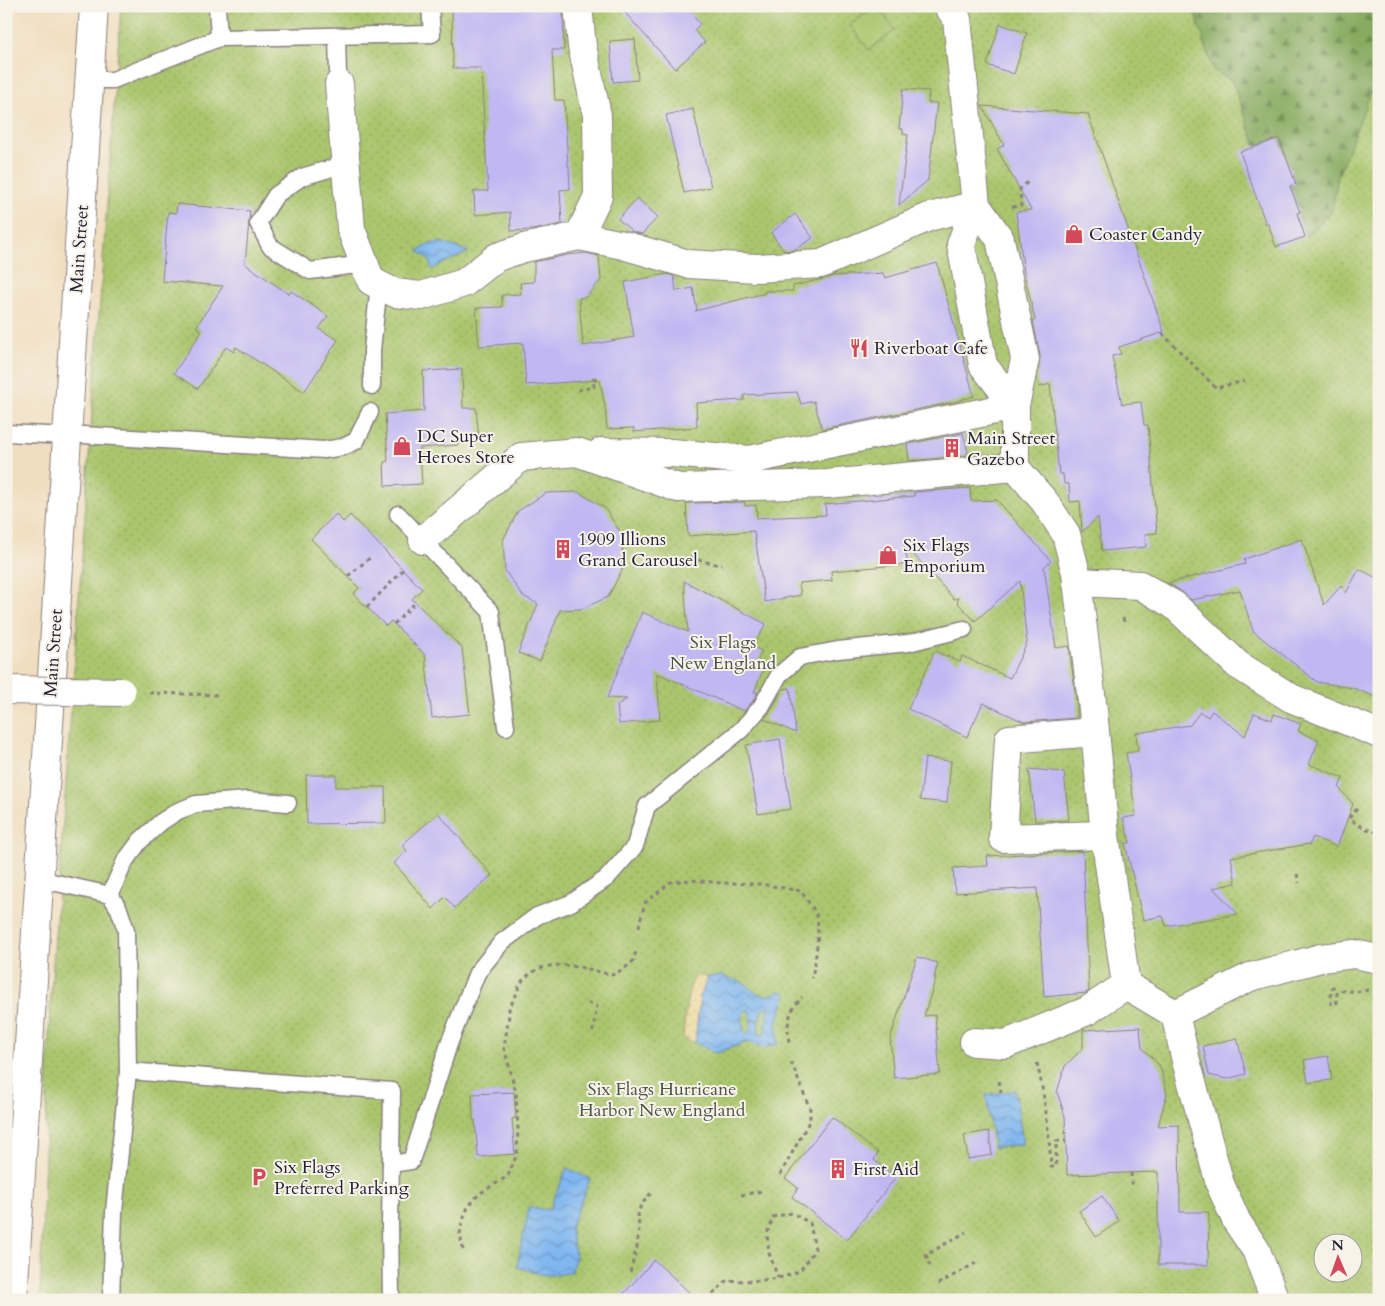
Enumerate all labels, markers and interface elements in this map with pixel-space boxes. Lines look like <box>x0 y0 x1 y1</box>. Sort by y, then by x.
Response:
street label: Main Street <box>64 204 95 294</box>
place label: Coaster Candy <box>1089 222 1203 247</box>
shop icon: Coaster Candy <box>1063 223 1085 245</box>
place label: Riverboat Cafe <box>874 336 988 361</box>
restaurant icon: Riverboat Cafe <box>848 337 870 359</box>
place label: DC Super Heroes Store <box>417 424 515 470</box>
place label: Main Street Gazebo <box>967 426 1055 472</box>
shop icon: DC Super Heroes Store <box>391 435 413 457</box>
building icon: Main Street Gazebo <box>941 437 963 459</box>
place label: 1909 Illions Grand Carousel <box>578 527 698 573</box>
place label: Six Flags Emporium <box>903 533 986 579</box>
building icon: 1909 Illions Grand Carousel <box>552 538 574 560</box>
shop icon: Six Flags Emporium <box>877 544 899 566</box>
street label: Main Street <box>38 608 69 698</box>
park label: Six Flags New England <box>670 630 777 676</box>
park label: Six Flags Hurricane Harbor New England <box>579 1077 746 1123</box>
place label: Six Flags Preferred Parking <box>274 1155 410 1201</box>
place label: First Aid <box>853 1157 919 1182</box>
building icon: First Aid <box>827 1158 849 1180</box>
parking icon: Six Flags Preferred Parking <box>248 1166 270 1188</box>
north arrow <box>1312 1234 1362 1284</box>
text: N <box>1331 1236 1344 1255</box>

